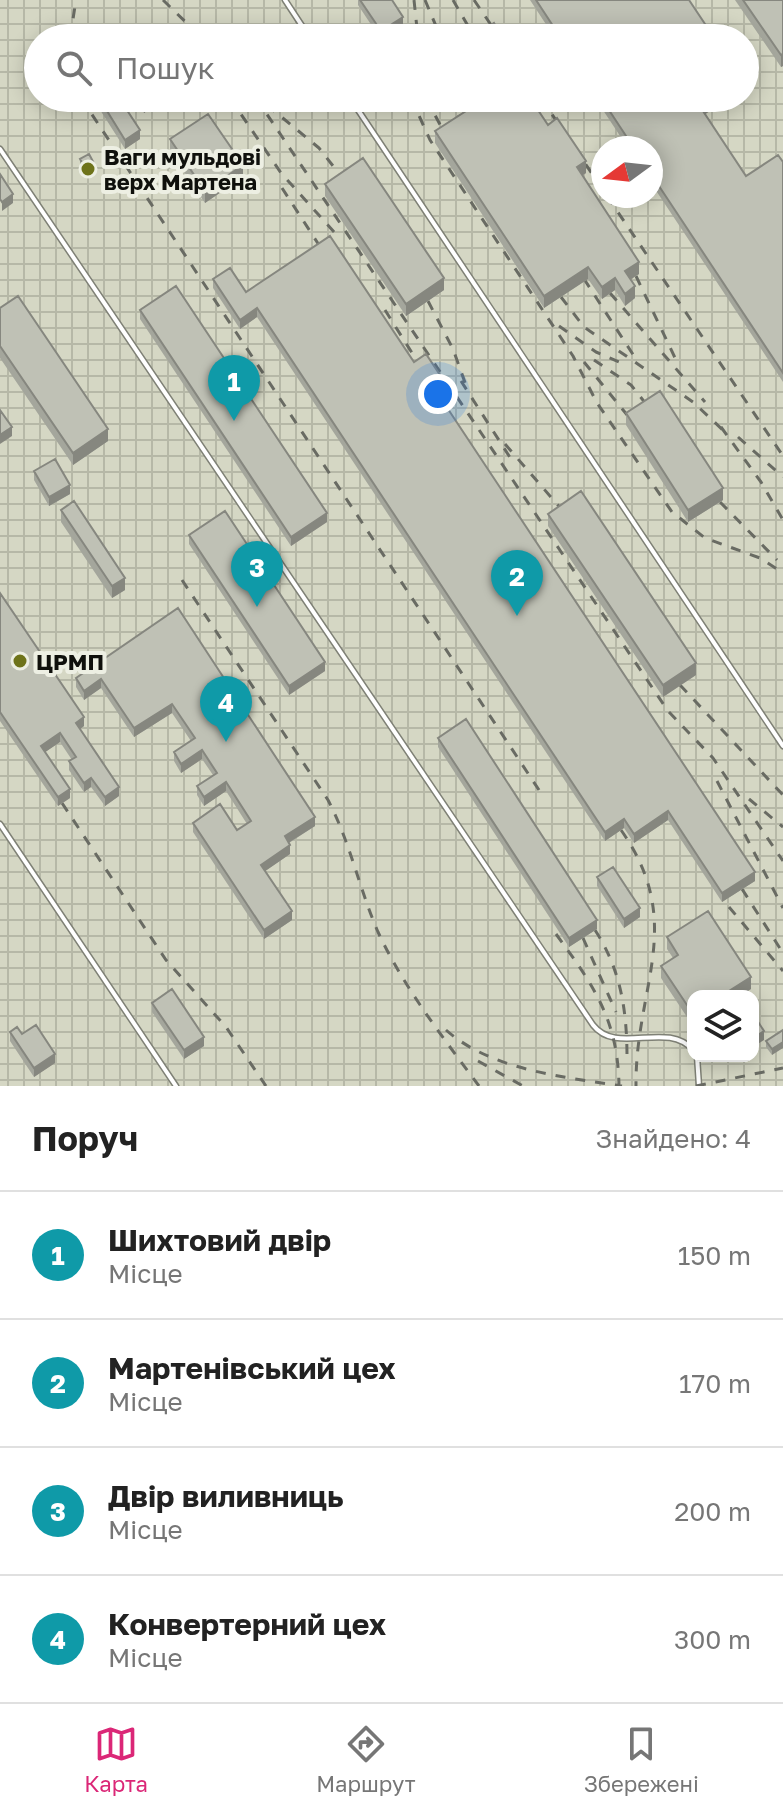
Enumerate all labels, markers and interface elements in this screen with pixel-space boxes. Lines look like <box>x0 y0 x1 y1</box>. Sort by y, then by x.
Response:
search box <box>24 24 759 112</box>
icon: search <box>52 46 96 90</box>
text: Пошук <box>116 50 215 86</box>
north arrow <box>591 136 663 208</box>
place label: Ваги мульдові верх Мартена <box>104 143 261 195</box>
marker: Ваги мульдові верх Мартена <box>79 160 97 178</box>
pin: 1 <box>208 355 260 421</box>
your location <box>418 374 458 414</box>
pin: 3 <box>231 541 283 607</box>
pin: 2 <box>491 550 543 616</box>
place label: ЦРМП <box>36 648 104 675</box>
marker: ЦРМП <box>11 652 29 670</box>
pin: 4 <box>200 676 252 742</box>
map controls <box>687 990 759 1062</box>
button: layers <box>687 990 759 1062</box>
text: Поруч <box>32 1118 138 1158</box>
text: Знайдено: 4 <box>596 1123 751 1154</box>
text: Шихтовий двір <box>108 1222 331 1258</box>
text: 1 <box>51 1240 65 1271</box>
text: 150 m <box>678 1240 751 1271</box>
text: Місце <box>108 1258 183 1289</box>
text: Мартенівський цех <box>108 1350 396 1386</box>
text: 2 <box>50 1368 66 1399</box>
text: 170 m <box>679 1368 751 1399</box>
text: Місце <box>108 1386 183 1417</box>
text: Двір виливниць <box>108 1478 343 1514</box>
text: 3 <box>50 1496 66 1527</box>
text: 200 m <box>674 1496 751 1527</box>
text: Місце <box>108 1514 183 1545</box>
text: Конвертерний цех <box>108 1606 386 1642</box>
text: 4 <box>50 1624 66 1655</box>
text: 300 m <box>674 1624 751 1655</box>
text: Місце <box>108 1642 183 1673</box>
tab: Карта <box>84 1722 148 1797</box>
tab: Маршрут <box>316 1722 415 1797</box>
tab: Збережені <box>584 1722 699 1797</box>

